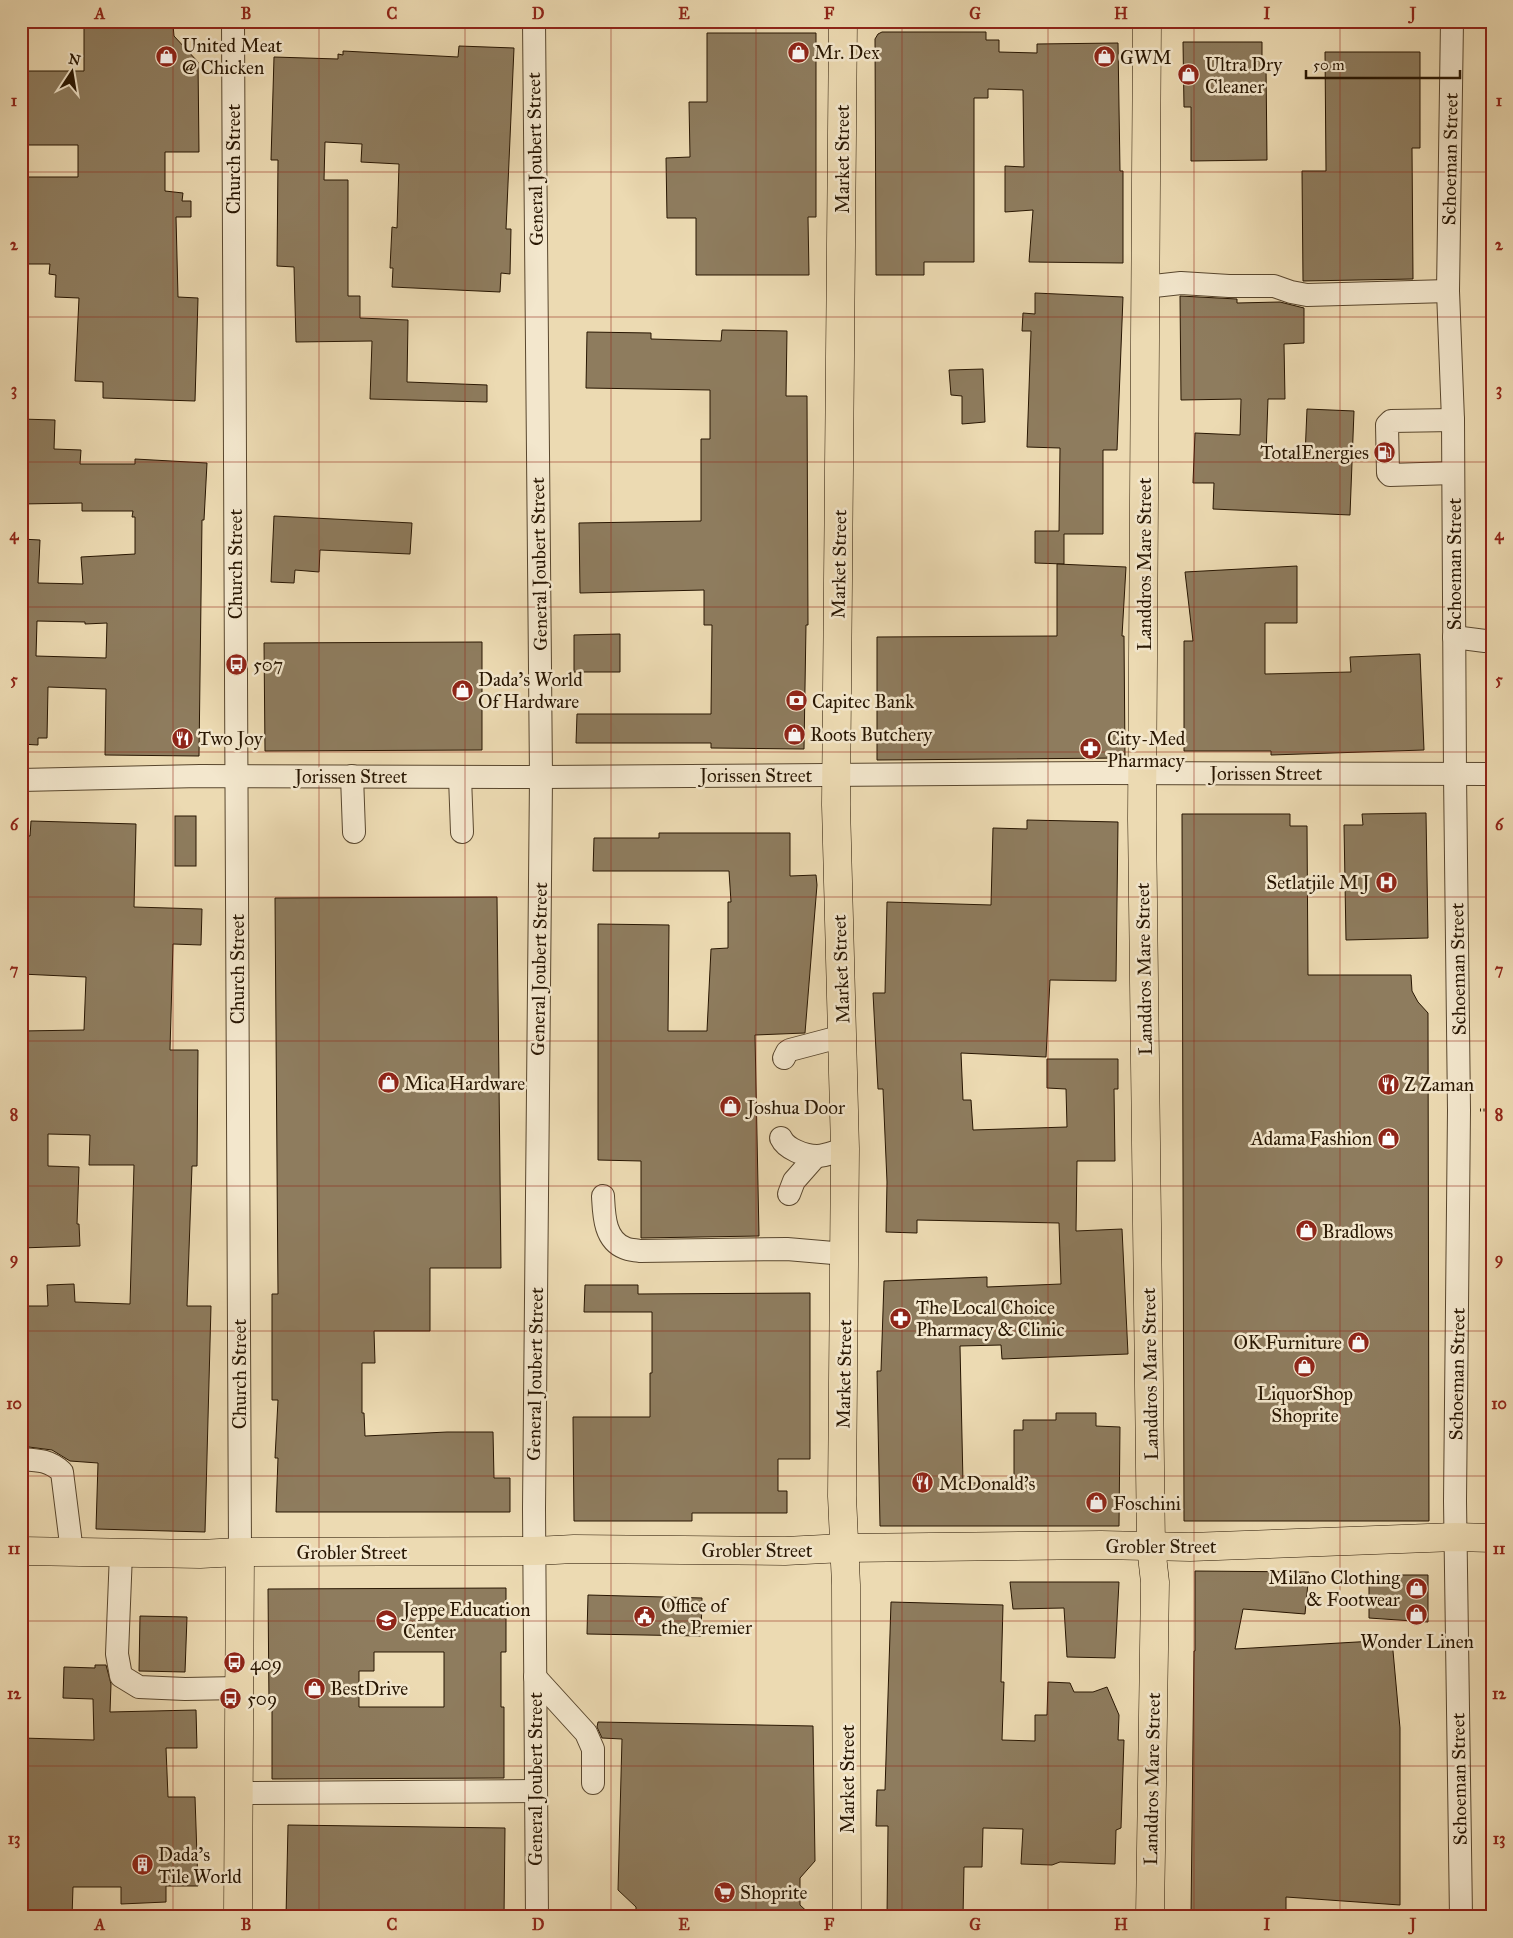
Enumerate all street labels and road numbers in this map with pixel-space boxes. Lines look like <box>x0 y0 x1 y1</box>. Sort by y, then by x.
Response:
street label: General Joubert Street <box>522 72 549 246</box>
street label: Schoeman Street <box>1437 92 1463 226</box>
street label: Church Street <box>222 104 245 214</box>
street label: Market Street <box>831 104 854 214</box>
street label: General Joubert Street <box>526 477 553 651</box>
street label: Landdros Mare Street <box>1133 477 1156 651</box>
street label: Schoeman Street <box>1443 497 1466 630</box>
street label: Church Street <box>224 509 247 619</box>
street label: Market Street <box>827 509 851 619</box>
street label: Jorissen Street <box>1208 762 1323 786</box>
street label: Jorissen Street <box>698 764 813 788</box>
street label: Jorissen Street <box>293 765 408 789</box>
street label: General Joubert Street <box>526 882 553 1056</box>
street label: Landdros Mare Street <box>1131 882 1157 1056</box>
street label: Schoeman Street <box>1445 902 1471 1036</box>
street label: Church Street <box>226 914 249 1024</box>
street label: Market Street <box>828 914 854 1024</box>
street label: General Joubert Street <box>522 1287 549 1461</box>
street label: Landdros Mare Street <box>1137 1287 1163 1461</box>
street label: Schoeman Street <box>1444 1307 1470 1441</box>
street label: Church Street <box>228 1319 251 1429</box>
street label: Market Street <box>832 1319 856 1429</box>
street label: Grobler Street <box>1105 1535 1217 1558</box>
street label: Grobler Street <box>701 1539 813 1562</box>
street label: Grobler Street <box>296 1541 408 1564</box>
street label: General Joubert Street <box>524 1692 548 1866</box>
street label: Landdros Mare Street <box>1139 1692 1165 1866</box>
street label: Schoeman Street <box>1446 1712 1472 1846</box>
street label: Market Street <box>836 1724 859 1834</box>

